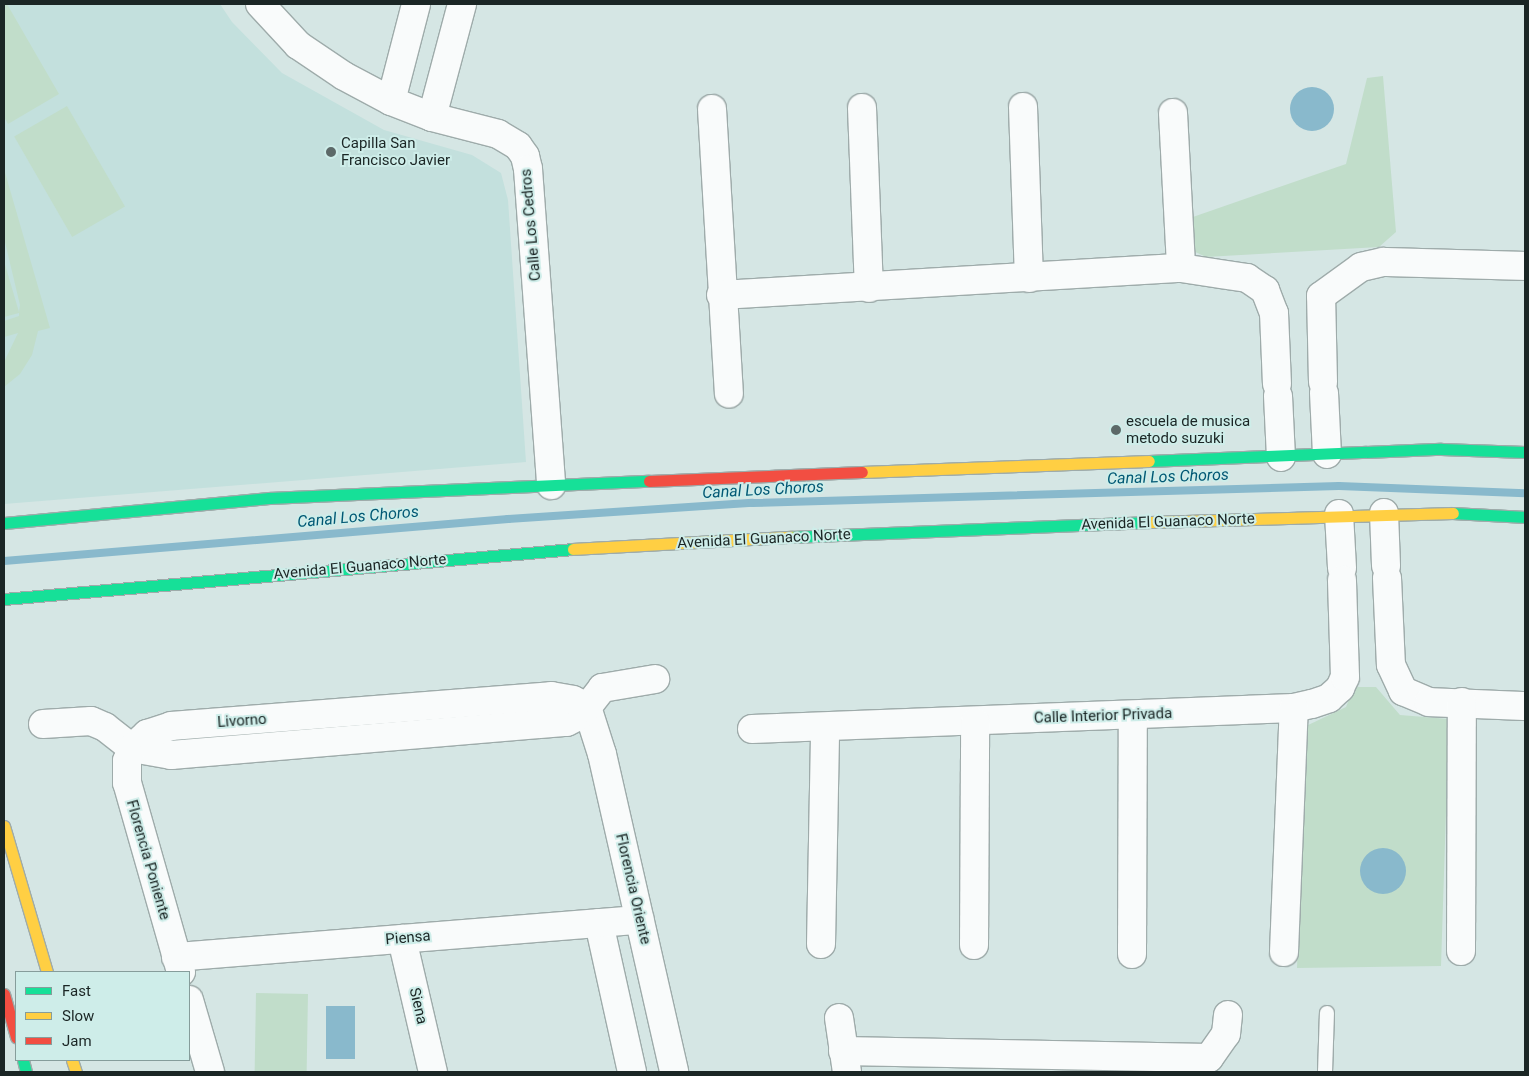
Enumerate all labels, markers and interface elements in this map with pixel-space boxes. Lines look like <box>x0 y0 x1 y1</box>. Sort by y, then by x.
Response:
place label: Capilla San Francisco Javier <box>341 134 450 169</box>
marker: Capilla San Francisco Javier <box>325 146 337 158</box>
street label: Calle Los Cedros <box>517 168 545 282</box>
place label: escuela de musica metodo suzuki <box>1126 412 1250 447</box>
marker: escuela de musica metodo suzuki <box>1110 424 1122 436</box>
water label: Canal Los Choros <box>1107 465 1229 489</box>
water label: Canal Los Choros <box>702 477 824 503</box>
water label: Canal Los Choros <box>296 502 420 532</box>
street label: Avenida El Guanaco Norte <box>1081 510 1255 534</box>
street label: Avenida El Guanaco Norte <box>677 525 851 553</box>
street label: Avenida El Guanaco Norte <box>273 550 447 584</box>
street label: Calle Interior Privada <box>1034 705 1172 727</box>
street label: Livorno <box>217 710 267 732</box>
street label: Florencia Poniente <box>122 798 174 922</box>
street label: Florencia Oriente <box>611 832 655 946</box>
street label: Piensa <box>385 927 431 949</box>
legend <box>15 971 190 1061</box>
text: Fast <box>62 982 91 1000</box>
street label: Siena <box>405 986 431 1026</box>
text: Slow <box>62 1007 94 1025</box>
text: Jam <box>62 1032 92 1050</box>

